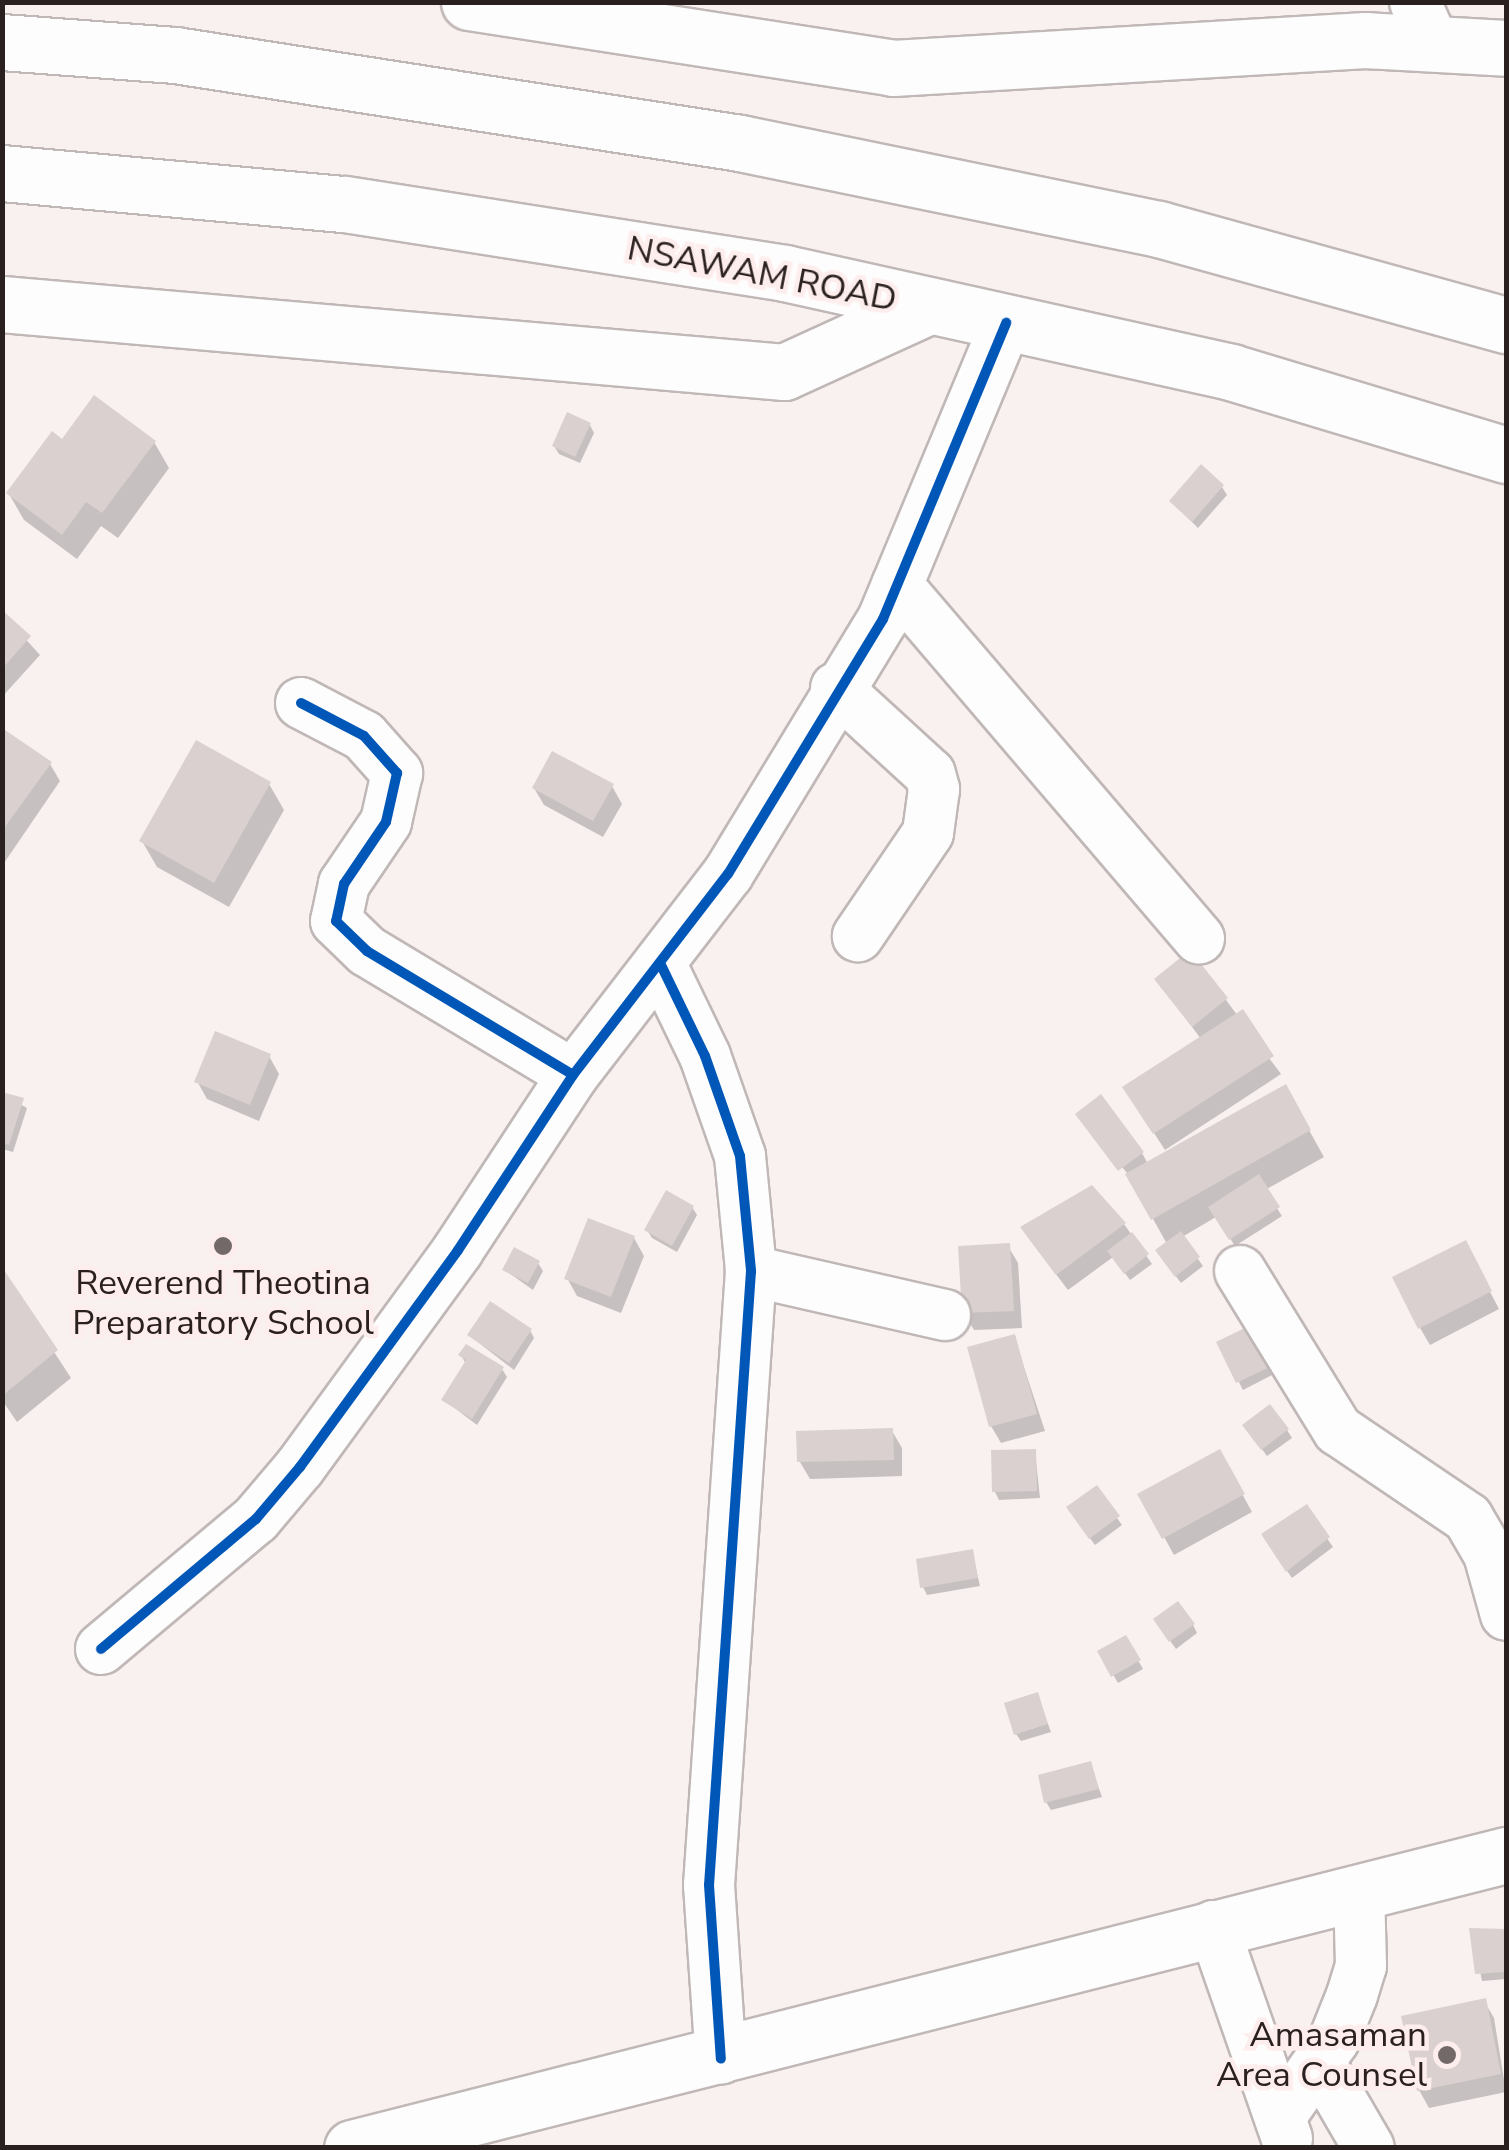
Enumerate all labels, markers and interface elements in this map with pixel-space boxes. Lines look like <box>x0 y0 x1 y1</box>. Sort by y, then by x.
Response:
street label: NSAWAM ROAD <box>624 227 900 321</box>
marker: Reverend Theotina Preparatory School <box>212 1235 234 1257</box>
place label: Reverend Theotina Preparatory School <box>72 1262 374 1344</box>
place label: Amasaman Area Counsel <box>1216 2014 1427 2096</box>
marker: Amasaman Area Counsel <box>1436 2044 1458 2066</box>

